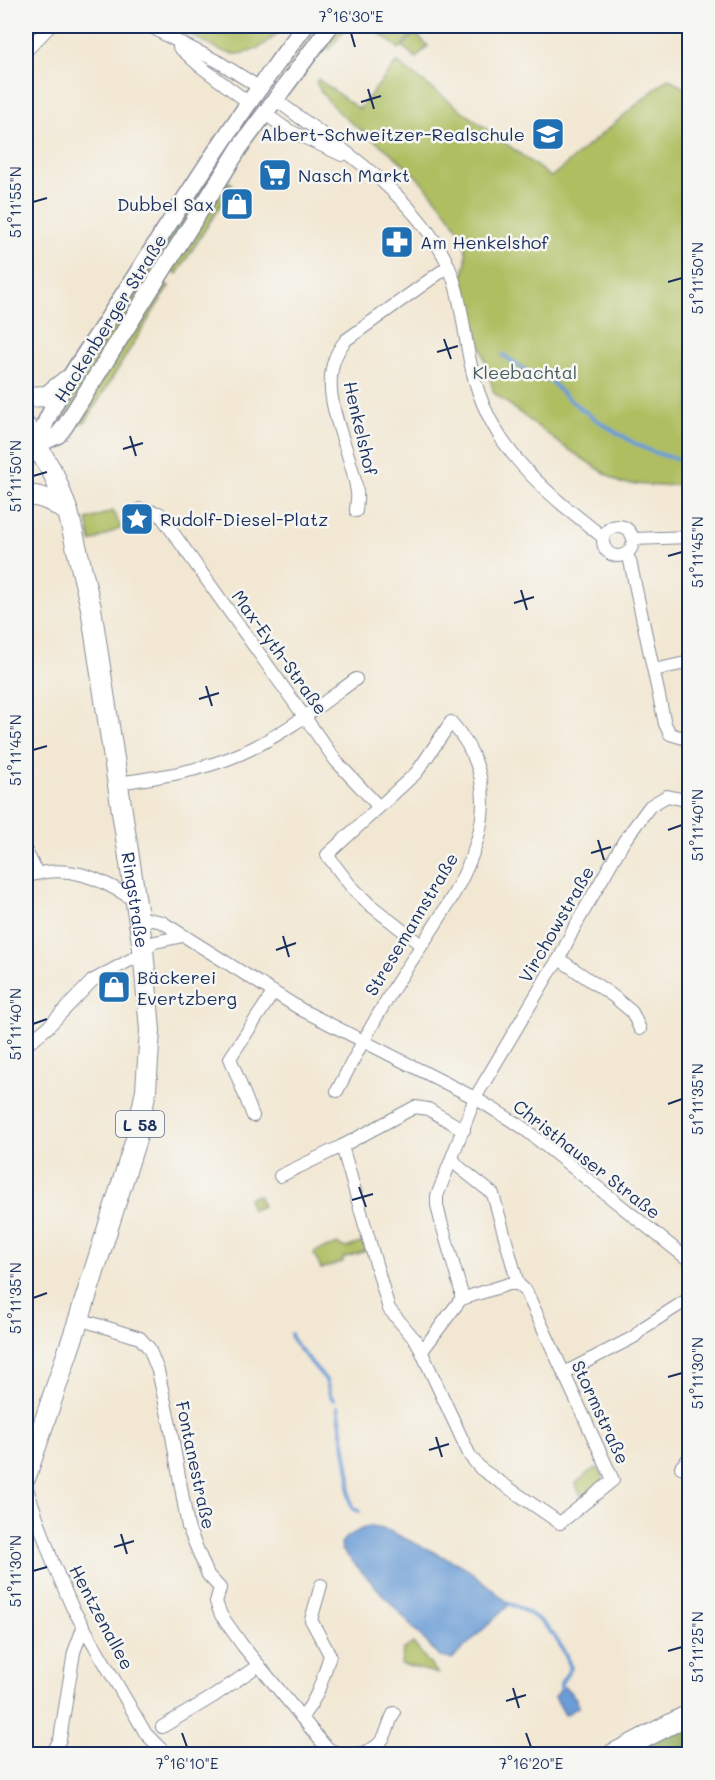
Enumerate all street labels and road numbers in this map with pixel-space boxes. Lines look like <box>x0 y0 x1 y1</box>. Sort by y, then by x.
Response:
street label: Hackenberger Straße <box>48 229 172 407</box>
street label: Henkelshof <box>339 379 384 478</box>
street label: Max-Eyth-Straße <box>227 585 333 719</box>
street label: Stresemannstraße <box>359 848 463 1000</box>
street label: Ringstraße <box>116 850 155 950</box>
street label: Virchowstraße <box>513 861 599 987</box>
street label: Christhauser Straße <box>508 1094 666 1224</box>
road number: L 58 <box>116 1111 164 1137</box>
street label: Stormstraße <box>567 1356 635 1468</box>
street label: Fontanestraße <box>171 1399 221 1531</box>
street label: Hentzenallee <box>64 1560 140 1674</box>

